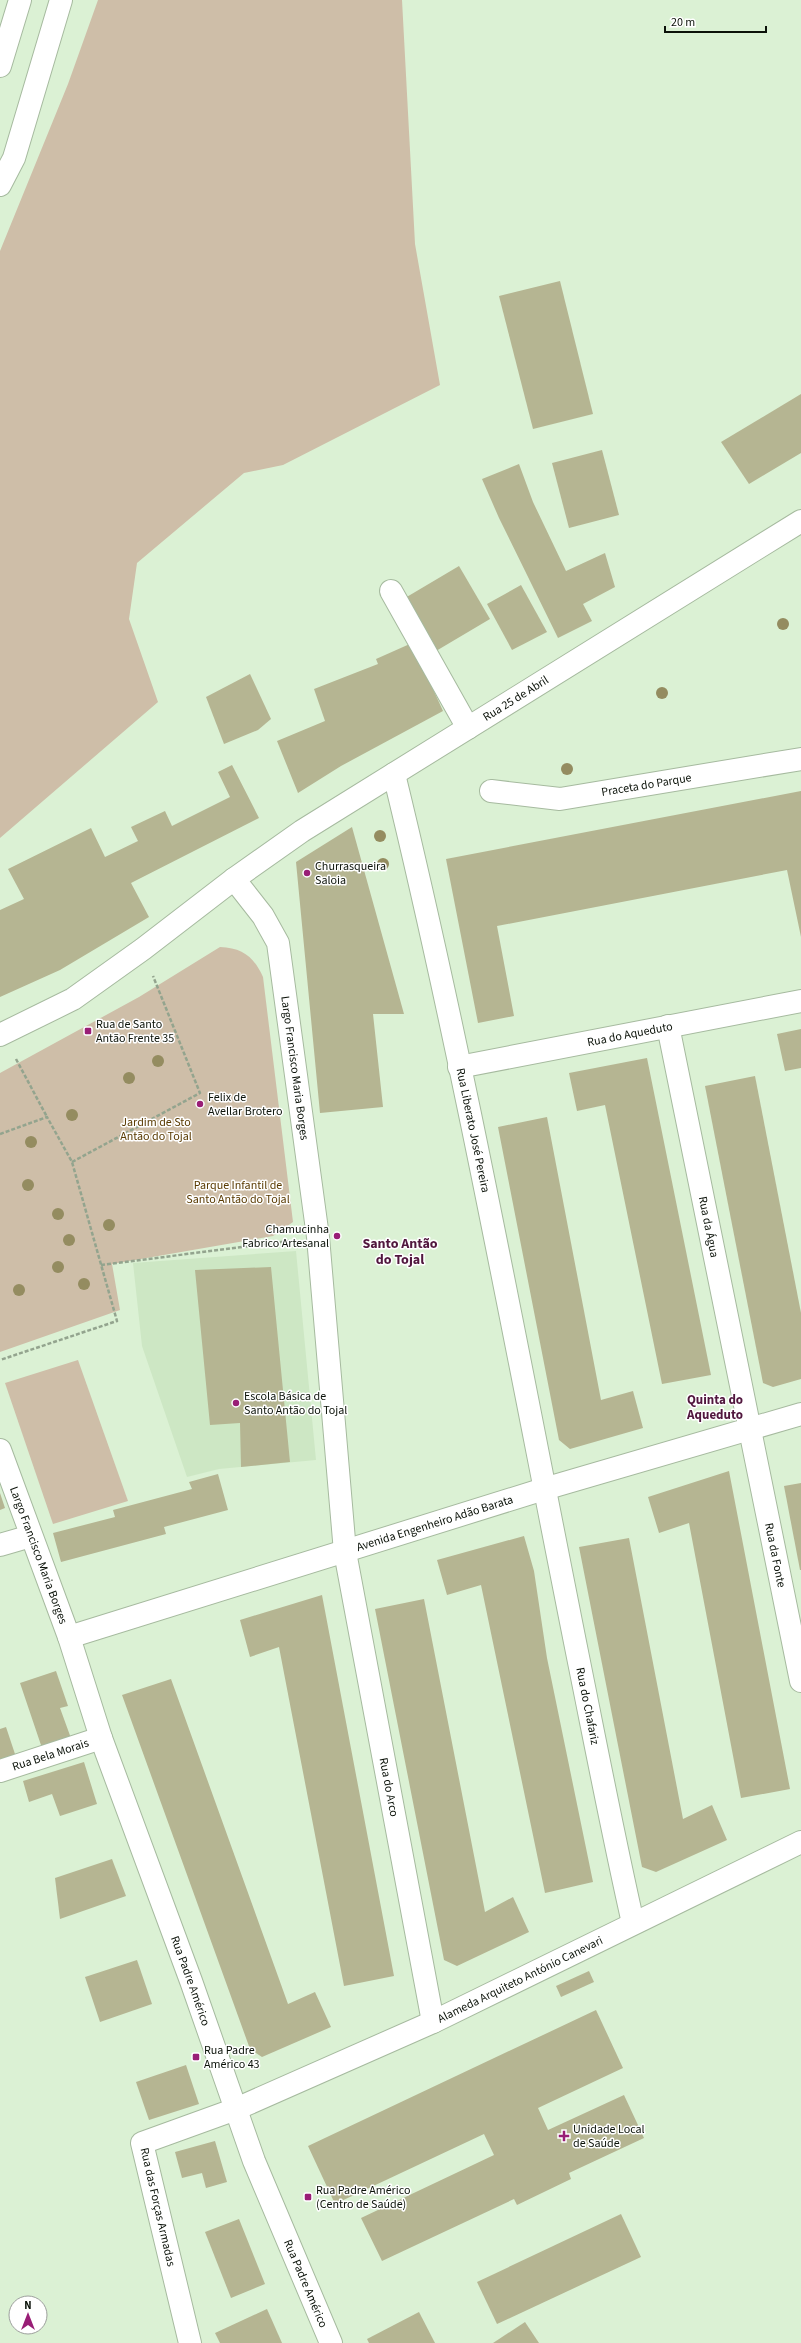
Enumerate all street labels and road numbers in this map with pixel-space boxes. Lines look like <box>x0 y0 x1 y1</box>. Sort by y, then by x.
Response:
street label: Rua 25 de Abril <box>480 672 552 726</box>
street label: Praceta do Parque <box>600 769 693 801</box>
street label: Largo Francisco Maria Borges <box>276 995 313 1141</box>
street label: Rua do Aqueduto <box>586 1018 674 1051</box>
street label: Rua Liberato José Pereira <box>452 1067 494 1194</box>
street label: Rua da Água <box>694 1195 723 1259</box>
street label: Largo Francisco Maria Borges <box>5 1484 71 1626</box>
street label: Avenida Engenheiro Adão Barata <box>354 1491 515 1556</box>
street label: Rua da Fonte <box>760 1521 790 1589</box>
street label: Rua do Chafariz <box>571 1666 603 1746</box>
street label: Rua Bela Morais <box>10 1735 91 1775</box>
street label: Rua do Arco <box>375 1756 402 1818</box>
street label: Alameda Arquiteto António Canevari <box>435 1932 606 2027</box>
street label: Rua Padre Américo <box>166 1934 214 2028</box>
street label: Rua das Forças Armadas <box>136 2146 179 2268</box>
street label: Rua Padre Américo <box>279 2237 332 2330</box>

